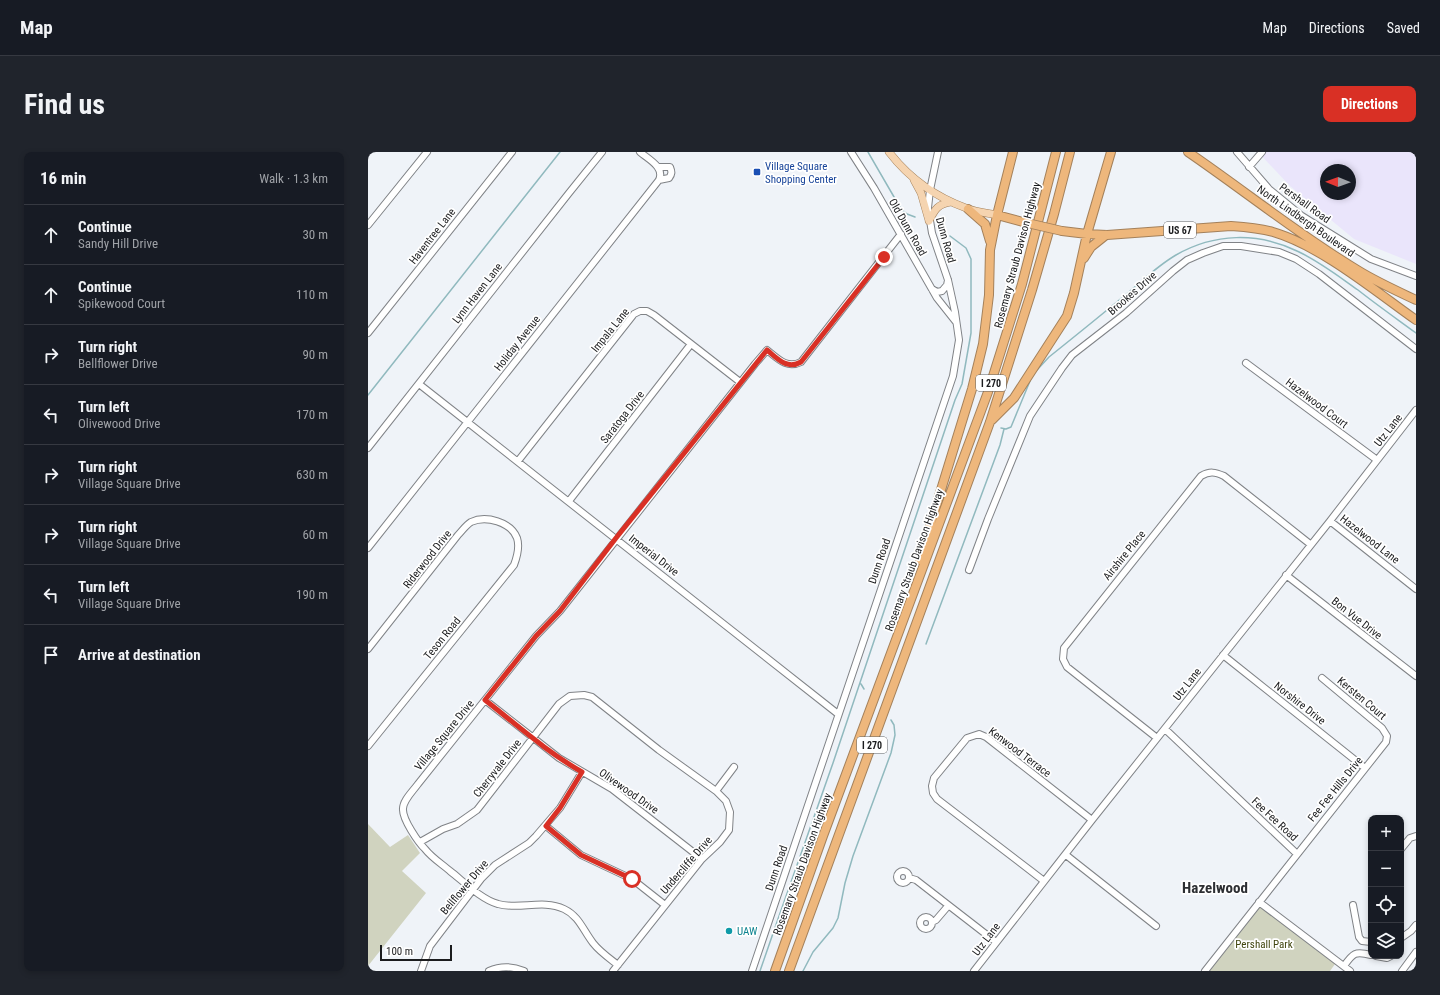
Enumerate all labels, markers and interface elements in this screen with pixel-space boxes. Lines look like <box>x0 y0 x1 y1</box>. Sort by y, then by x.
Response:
text: Map <box>20 16 53 39</box>
text: Map <box>1263 20 1287 36</box>
text: Directions <box>1309 20 1365 36</box>
text: Saved <box>1387 20 1420 36</box>
button: Directions <box>1323 86 1416 122</box>
text: Find us <box>24 88 105 121</box>
place label: Village Square Shopping Center <box>765 160 837 186</box>
north arrow <box>1320 164 1356 200</box>
marker: Village Square Shopping Center <box>752 167 762 177</box>
text: 16 min <box>40 168 86 188</box>
text: Walk · 1.3 km <box>259 171 328 186</box>
street label: Rosemary Straub Davison Highway <box>992 180 1043 329</box>
street label: Pershall Road <box>1277 181 1333 226</box>
street label: North Lindbergh Boulevard <box>1255 183 1357 260</box>
street label: Old Dunn Road <box>886 196 929 258</box>
street label: Haventree Lane <box>407 206 458 267</box>
street label: Dunn Road <box>933 216 958 264</box>
text: Continue <box>78 218 132 236</box>
road number: US 67 <box>1164 222 1196 238</box>
icon: ahead <box>40 224 62 246</box>
text: 30 m <box>302 227 328 242</box>
text: Sandy Hill Drive <box>78 236 158 251</box>
route end <box>875 248 893 266</box>
street label: Lynn Haven Lane <box>450 261 505 326</box>
street label: Brookes Drive <box>1105 269 1159 318</box>
text: Continue <box>78 278 132 296</box>
icon: ahead <box>40 284 62 306</box>
text: 110 m <box>296 287 328 302</box>
text: Spikewood Court <box>78 296 165 311</box>
street label: Impala Lane <box>589 306 632 355</box>
street label: Holiday Avenue <box>492 313 543 374</box>
text: Turn right <box>78 338 137 356</box>
icon: right <box>40 344 62 366</box>
text: 90 m <box>302 347 328 362</box>
text: Bellflower Drive <box>78 356 158 371</box>
road number: I 270 <box>976 375 1006 391</box>
street label: Hazelwood Court <box>1283 376 1350 431</box>
street label: Saratoga Drive <box>598 388 647 446</box>
text: Turn left <box>78 398 129 416</box>
icon: left <box>40 404 62 426</box>
text: 170 m <box>296 407 328 422</box>
street label: Utz Lane <box>1372 411 1405 449</box>
text: Olivewood Drive <box>78 416 160 431</box>
text: Turn right <box>78 458 137 476</box>
icon: right <box>40 464 62 486</box>
text: 630 m <box>296 467 328 482</box>
text: Village Square Drive <box>78 476 181 491</box>
street label: Rosemary Straub Davison Highway <box>883 487 946 633</box>
street label: Hazelwood Lane <box>1337 512 1402 567</box>
text: Turn right <box>78 518 137 536</box>
icon: right <box>40 524 62 546</box>
text: 60 m <box>302 527 328 542</box>
street label: Riderwood Drive <box>401 528 454 591</box>
street label: Airshire Place <box>1100 528 1148 583</box>
street label: Imperial Drive <box>626 532 681 579</box>
text: Village Square Drive <box>78 536 181 551</box>
street label: Dunn Road <box>866 537 893 585</box>
text: Turn left <box>78 578 129 596</box>
icon: left <box>40 584 62 606</box>
text: 190 m <box>296 587 328 602</box>
street label: Bon Vue Drive <box>1329 595 1384 642</box>
text: Village Square Drive <box>78 596 181 611</box>
street label: Teson Road <box>421 614 463 662</box>
icon: arrive <box>40 644 62 666</box>
text: Arrive at destination <box>78 646 201 664</box>
street label: Utz Lane <box>1171 665 1204 703</box>
street label: Kersten Court <box>1335 674 1389 723</box>
street label: Norshire Drive <box>1271 679 1328 727</box>
street label: Village Square Drive <box>412 697 477 773</box>
street label: Kenwood Terrace <box>986 725 1053 780</box>
street label: Cherryvale Drive <box>471 737 524 800</box>
road number: I 270 <box>857 737 887 753</box>
street label: Fee Fee Hills Drive <box>1305 754 1366 824</box>
street label: Olivewood Drive <box>596 766 661 817</box>
street label: Rosemary Straub Davison Highway <box>771 791 834 937</box>
street label: Fee Fee Road <box>1249 795 1300 844</box>
map controls <box>1368 815 1404 959</box>
button: + <box>1368 815 1404 851</box>
street label: Undercliffe Drive <box>658 834 715 897</box>
street label: Dunn Road <box>763 844 790 892</box>
button: − <box>1368 851 1404 887</box>
street label: Bellflower Drive <box>438 857 491 917</box>
route start <box>623 870 641 888</box>
district label: Hazelwood <box>1182 879 1248 897</box>
button: locate <box>1368 887 1404 923</box>
street label: Utz Lane <box>970 920 1003 958</box>
button: layers <box>1368 923 1404 959</box>
place label: UAW <box>737 925 758 938</box>
marker: UAW <box>724 926 734 936</box>
park label: Pershall Park <box>1235 938 1293 951</box>
scale bar <box>380 943 452 962</box>
text: 100 m <box>386 945 413 958</box>

